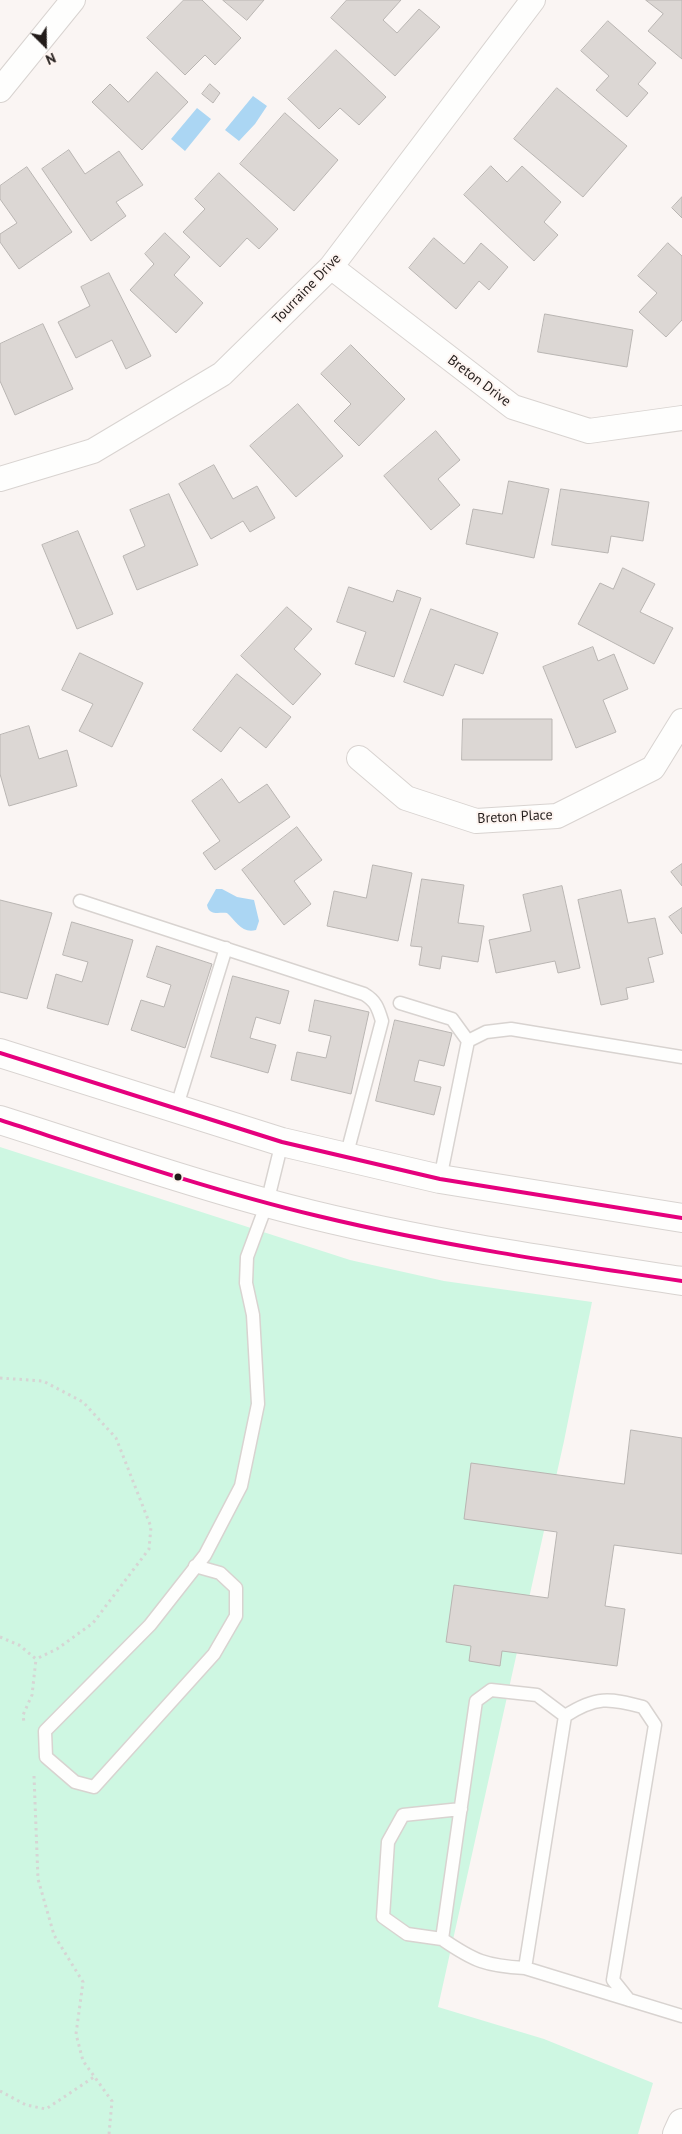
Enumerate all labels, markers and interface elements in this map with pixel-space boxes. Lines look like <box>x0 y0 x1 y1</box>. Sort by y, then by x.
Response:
north arrow <box>20 20 70 70</box>
text: N <box>43 49 59 69</box>
street label: Tourraine Drive <box>269 250 345 328</box>
street label: Breton Drive <box>444 352 514 410</box>
street label: Breton Place <box>477 807 553 827</box>
unlabelled marker <box>173 1172 183 1182</box>

